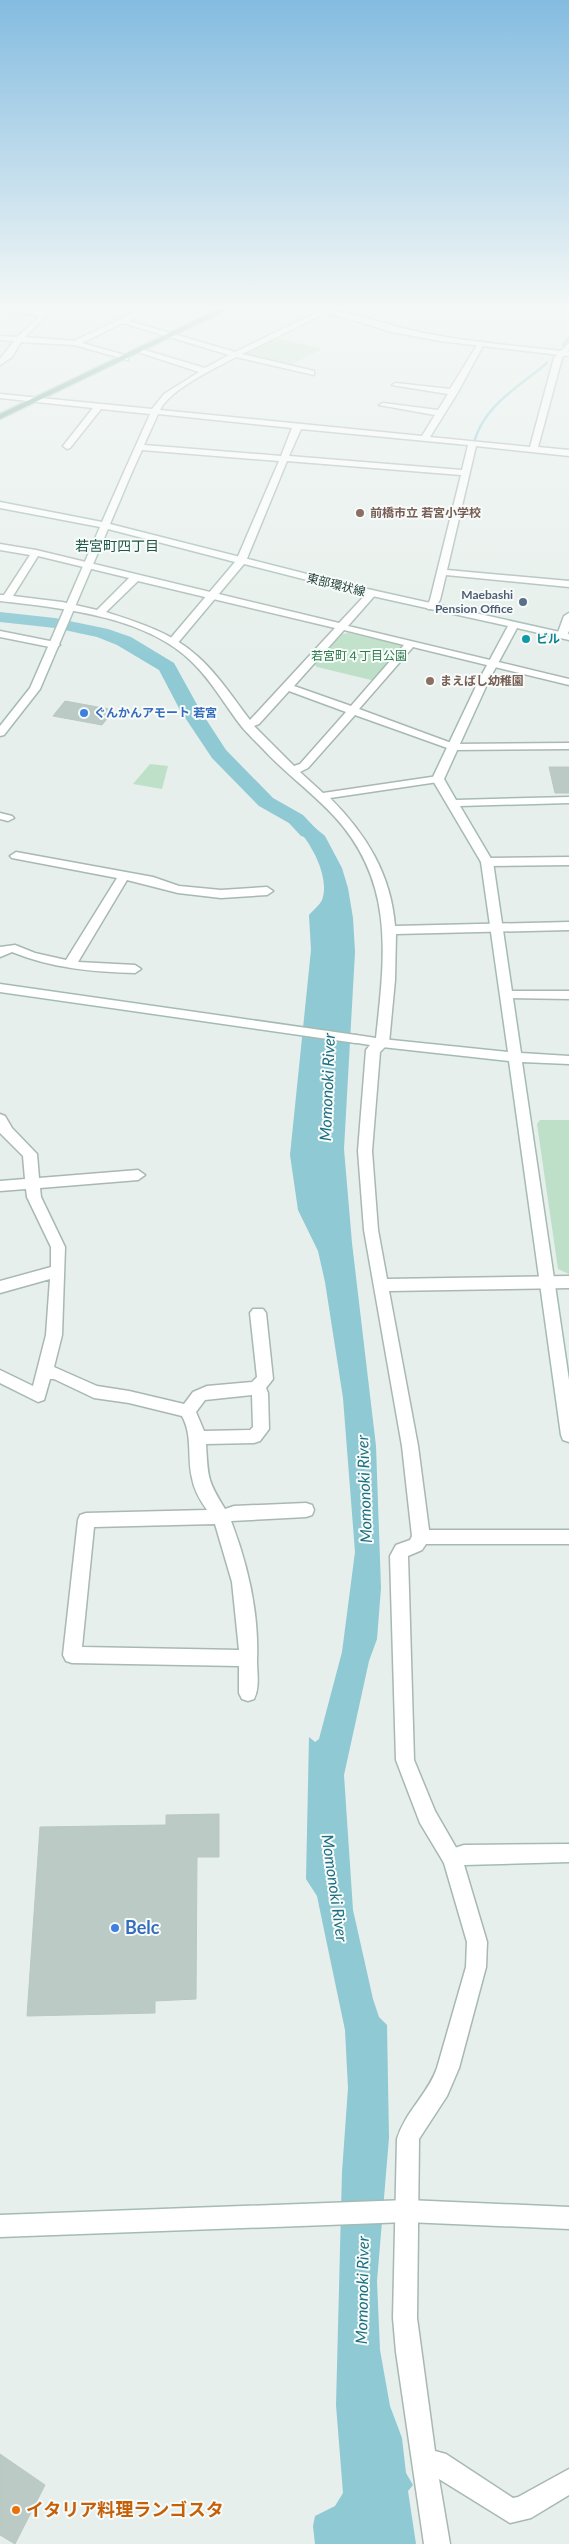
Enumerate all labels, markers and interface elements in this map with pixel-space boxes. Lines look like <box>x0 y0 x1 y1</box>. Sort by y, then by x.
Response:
place label: 前橋市立 若宮小学校 <box>370 505 481 520</box>
marker: 前橋市立 若宮小学校 <box>354 507 366 519</box>
district label: 若宮町四丁目 <box>75 537 159 554</box>
street label: 東部環状線 <box>305 570 367 599</box>
place label: Maebashi Pension Office <box>435 587 514 616</box>
marker: Maebashi Pension Office <box>517 596 529 608</box>
place label: ビル <box>536 631 560 646</box>
marker: ビル <box>520 633 532 645</box>
park label: 若宮町４丁目公園 <box>311 648 407 663</box>
place label: まえばし幼稚園 <box>440 673 524 688</box>
marker: まえばし幼稚園 <box>424 675 436 687</box>
place label: ぐんかんアモート 若宮 <box>94 705 217 720</box>
marker: ぐんかんアモート 若宮 <box>78 707 90 719</box>
water label: Momonoki River <box>315 1032 338 1141</box>
water label: Momonoki River <box>352 1434 375 1543</box>
water label: Momonoki River <box>319 1833 352 1943</box>
place label: Belc <box>125 1916 160 1938</box>
marker: Belc <box>109 1922 121 1934</box>
water label: Momonoki River <box>351 2235 372 2344</box>
place label: イタリア料理ランゴスタ <box>26 2498 224 2520</box>
marker: イタリア料理ランゴスタ <box>10 2504 22 2516</box>

